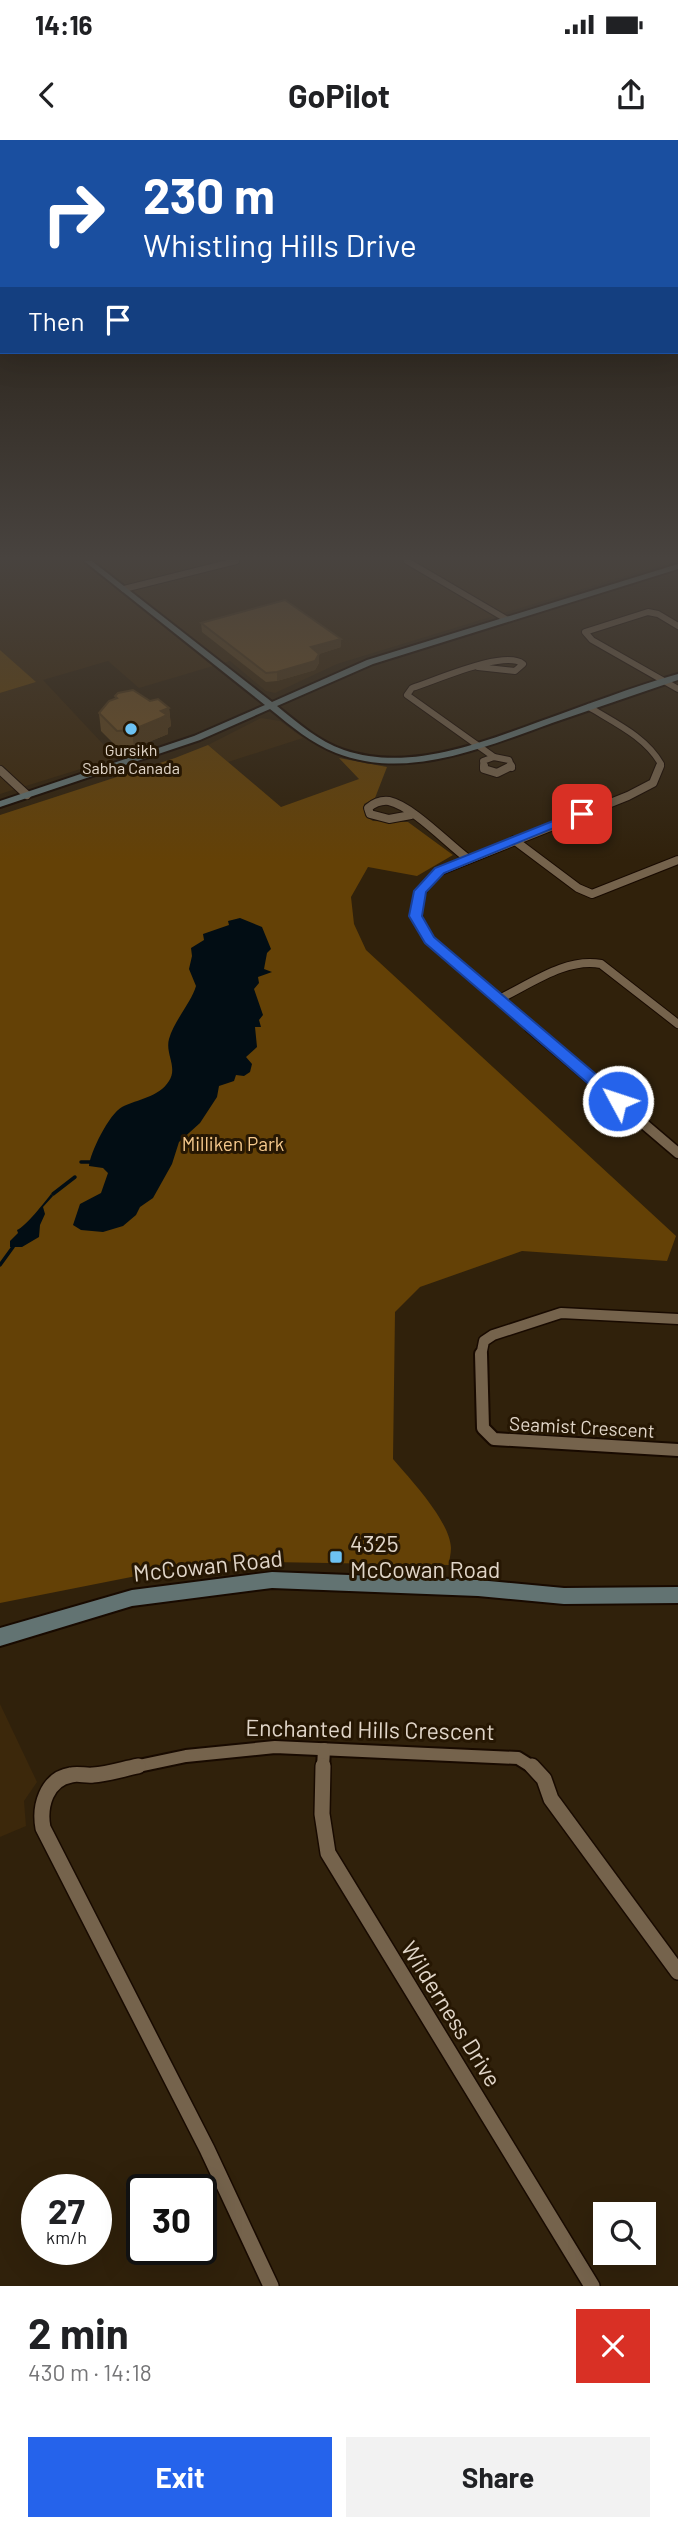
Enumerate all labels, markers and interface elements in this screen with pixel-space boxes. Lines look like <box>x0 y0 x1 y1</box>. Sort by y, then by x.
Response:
text: 14:16 <box>35 9 93 40</box>
icon: back <box>28 76 66 114</box>
text: GoPilot <box>288 76 390 114</box>
icon: share <box>612 76 650 114</box>
text: 230 m <box>143 165 275 224</box>
icon: right <box>28 168 119 259</box>
text: Whistling Hills Drive <box>143 225 417 263</box>
icon: arrive <box>99 301 137 339</box>
text: Then <box>28 305 85 336</box>
marker: Gursikh Sabha Canada <box>123 721 139 737</box>
place label: Gursikh Sabha Canada <box>82 740 180 777</box>
pin <box>552 784 612 844</box>
icon: arrive <box>563 795 601 833</box>
position arrow <box>581 1064 655 1138</box>
park label: Milliken Park <box>182 1132 284 1155</box>
street label: Seamist Crescent <box>509 1411 655 1442</box>
place label: 4325 McCowan Road <box>350 1529 500 1583</box>
street label: McCowan Road <box>132 1543 284 1587</box>
marker: 4325 McCowan Road <box>328 1549 344 1565</box>
street label: Enchanted Hills Crescent <box>245 1713 495 1745</box>
street label: Wilderness Drive <box>396 1935 508 2091</box>
speed limit sign: 30 <box>126 2174 217 2265</box>
text: 27 <box>48 2189 85 2231</box>
map controls <box>593 2202 656 2265</box>
button: search <box>593 2202 656 2265</box>
text: km/h <box>46 2226 87 2248</box>
text: 2 min <box>28 2307 129 2357</box>
button: close <box>576 2309 650 2383</box>
text: 430 m · 14:18 <box>28 2358 152 2386</box>
button: Exit <box>28 2437 332 2517</box>
button: Share <box>346 2437 650 2517</box>

